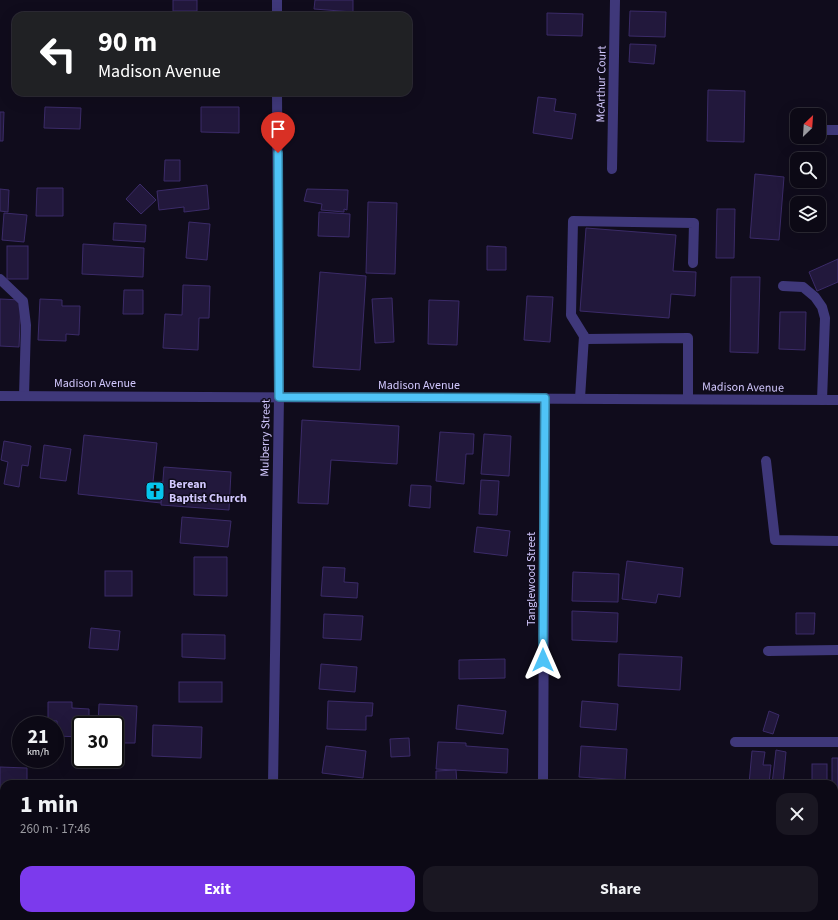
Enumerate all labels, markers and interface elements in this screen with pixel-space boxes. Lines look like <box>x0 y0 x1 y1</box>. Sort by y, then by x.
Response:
text: 90 m <box>98 22 157 62</box>
icon: left <box>32 28 84 80</box>
street label: McArthur Court <box>592 46 611 122</box>
text: Madison Avenue <box>98 59 221 84</box>
north arrow <box>790 108 826 144</box>
map controls <box>790 108 826 232</box>
pin <box>261 112 295 153</box>
icon: arrive <box>267 118 289 140</box>
button: search <box>790 152 826 188</box>
button: layers <box>790 196 826 232</box>
street label: Madison Avenue <box>54 375 136 392</box>
street label: Madison Avenue <box>378 377 460 394</box>
street label: Madison Avenue <box>702 378 784 397</box>
street label: Mulberry Street <box>256 399 275 477</box>
place label: Berean Baptist Church <box>169 476 247 507</box>
church icon: Berean Baptist Church <box>144 480 166 502</box>
street label: Tanglewood Street <box>523 532 540 626</box>
position arrow <box>522 639 564 681</box>
speed limit sign: 30 <box>72 716 124 768</box>
text: 21 <box>27 723 49 751</box>
text: km/h <box>27 745 49 759</box>
text: 1 min <box>20 787 78 822</box>
button: close <box>776 793 818 835</box>
text: 260 m · 17:46 <box>20 820 90 838</box>
button: Exit <box>20 866 415 912</box>
button: Share <box>423 866 818 912</box>

